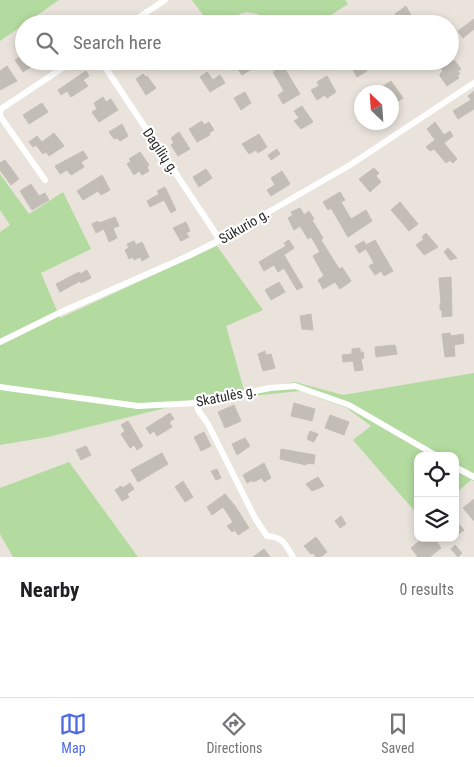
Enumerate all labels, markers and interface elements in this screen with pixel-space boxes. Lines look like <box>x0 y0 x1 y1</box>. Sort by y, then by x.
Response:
search box <box>15 15 459 70</box>
icon: search <box>33 29 61 57</box>
text: Search here <box>73 31 161 54</box>
north arrow <box>354 85 399 130</box>
street label: Dagilių g. <box>140 125 182 177</box>
street label: Sūkurio g. <box>216 205 272 247</box>
street label: Skatulės g. <box>194 382 258 410</box>
map controls <box>414 452 459 542</box>
button: locate <box>414 452 459 497</box>
button: layers <box>414 497 459 542</box>
text: Nearby <box>20 578 79 602</box>
text: 0 results <box>399 580 454 599</box>
tab: Map <box>59 710 87 756</box>
tab: Directions <box>206 710 262 756</box>
tab: Saved <box>381 710 415 756</box>

